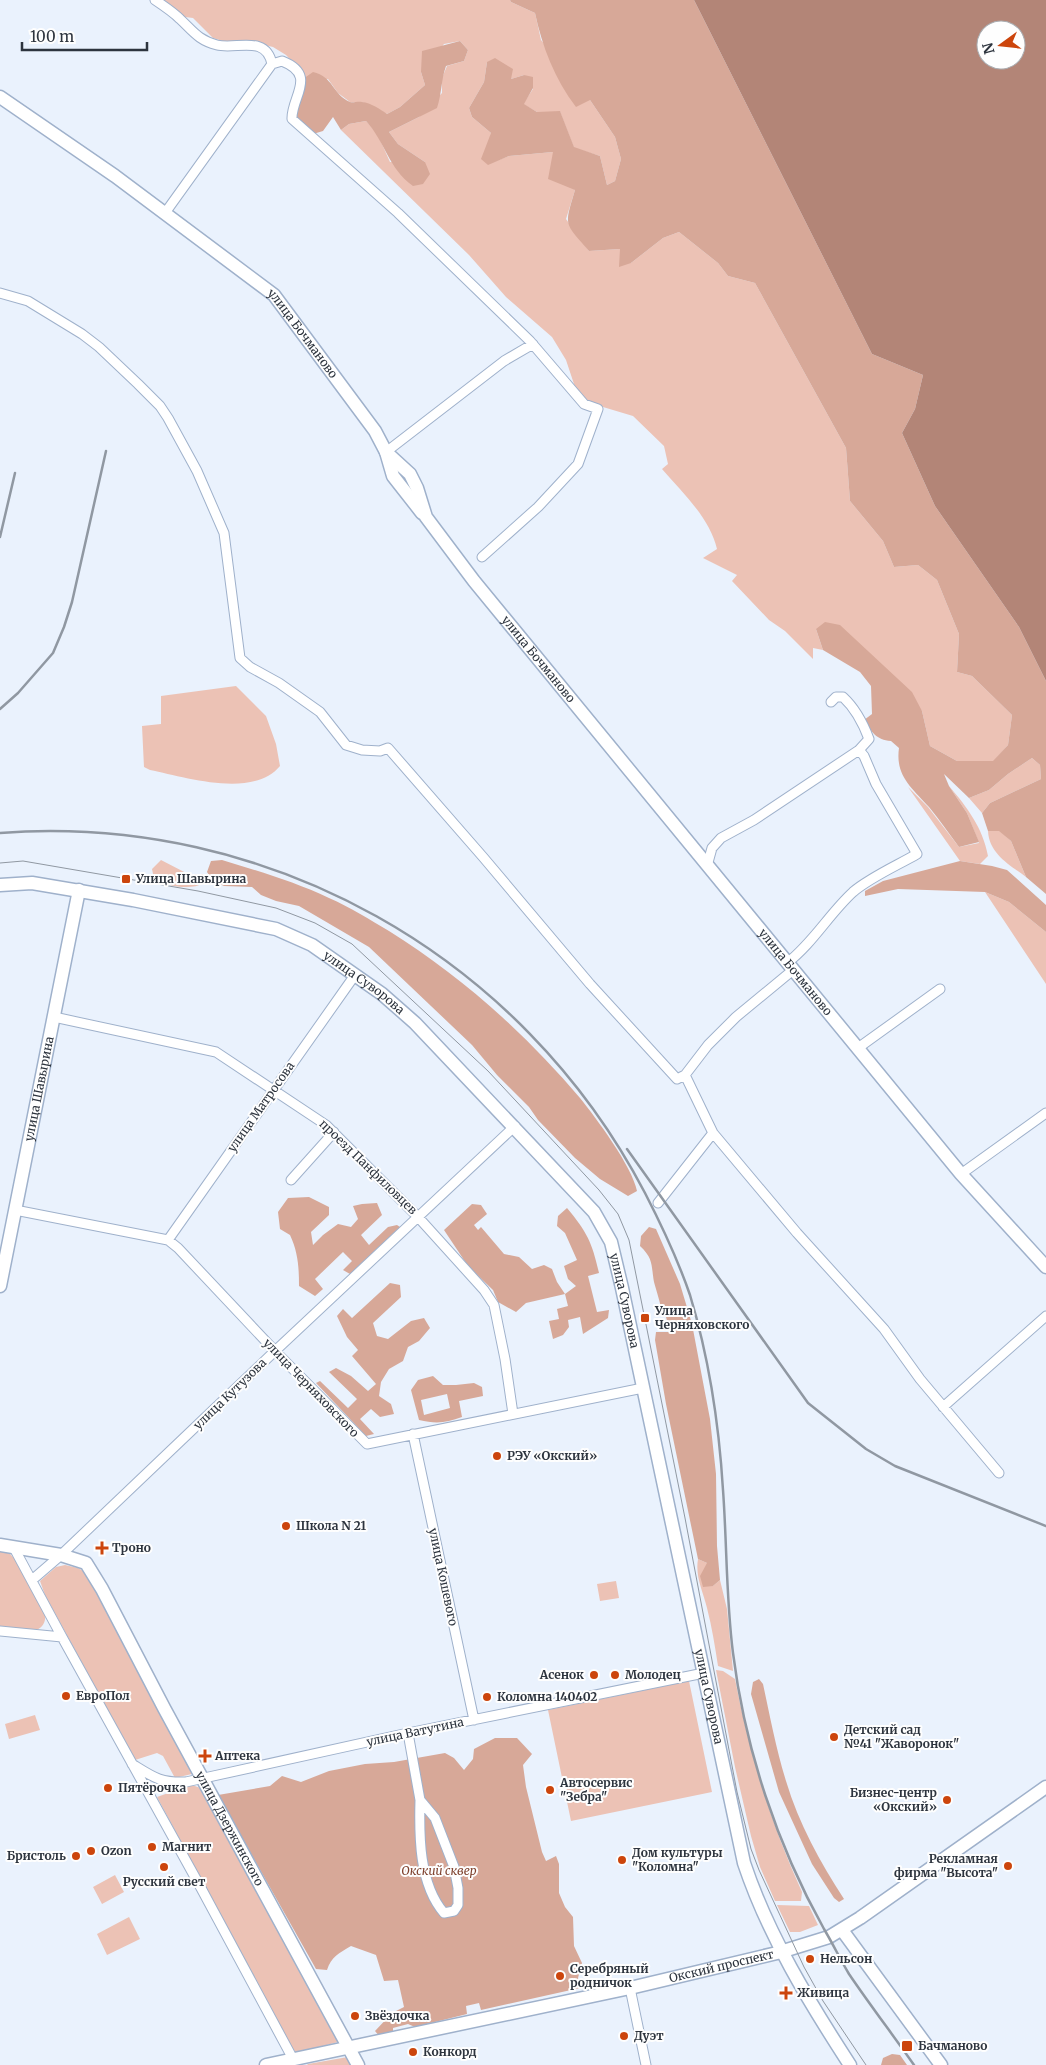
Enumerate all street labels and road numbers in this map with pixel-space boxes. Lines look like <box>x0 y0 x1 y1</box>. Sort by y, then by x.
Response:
street label: улица Бочманово <box>265 285 341 381</box>
street label: улица Бочманово <box>499 612 579 705</box>
street label: улица Бочманово <box>756 925 836 1018</box>
street label: улица Суворова <box>321 947 408 1018</box>
street label: улица Шавырина <box>21 1034 57 1143</box>
street label: улица Матросова <box>224 1058 298 1155</box>
street label: проезд Панфиловцев <box>316 1116 420 1217</box>
street label: улица Суворова <box>607 1251 643 1350</box>
street label: улица Черняховского <box>260 1335 362 1440</box>
street label: улица Кутузова <box>190 1355 270 1432</box>
street label: улица Кошевого <box>426 1527 461 1627</box>
street label: улица Суворова <box>692 1648 727 1746</box>
street label: улица Ватутина <box>365 1714 465 1749</box>
street label: улица Дзержинского <box>193 1768 267 1888</box>
street label: Окский проспект <box>667 1946 775 1985</box>

